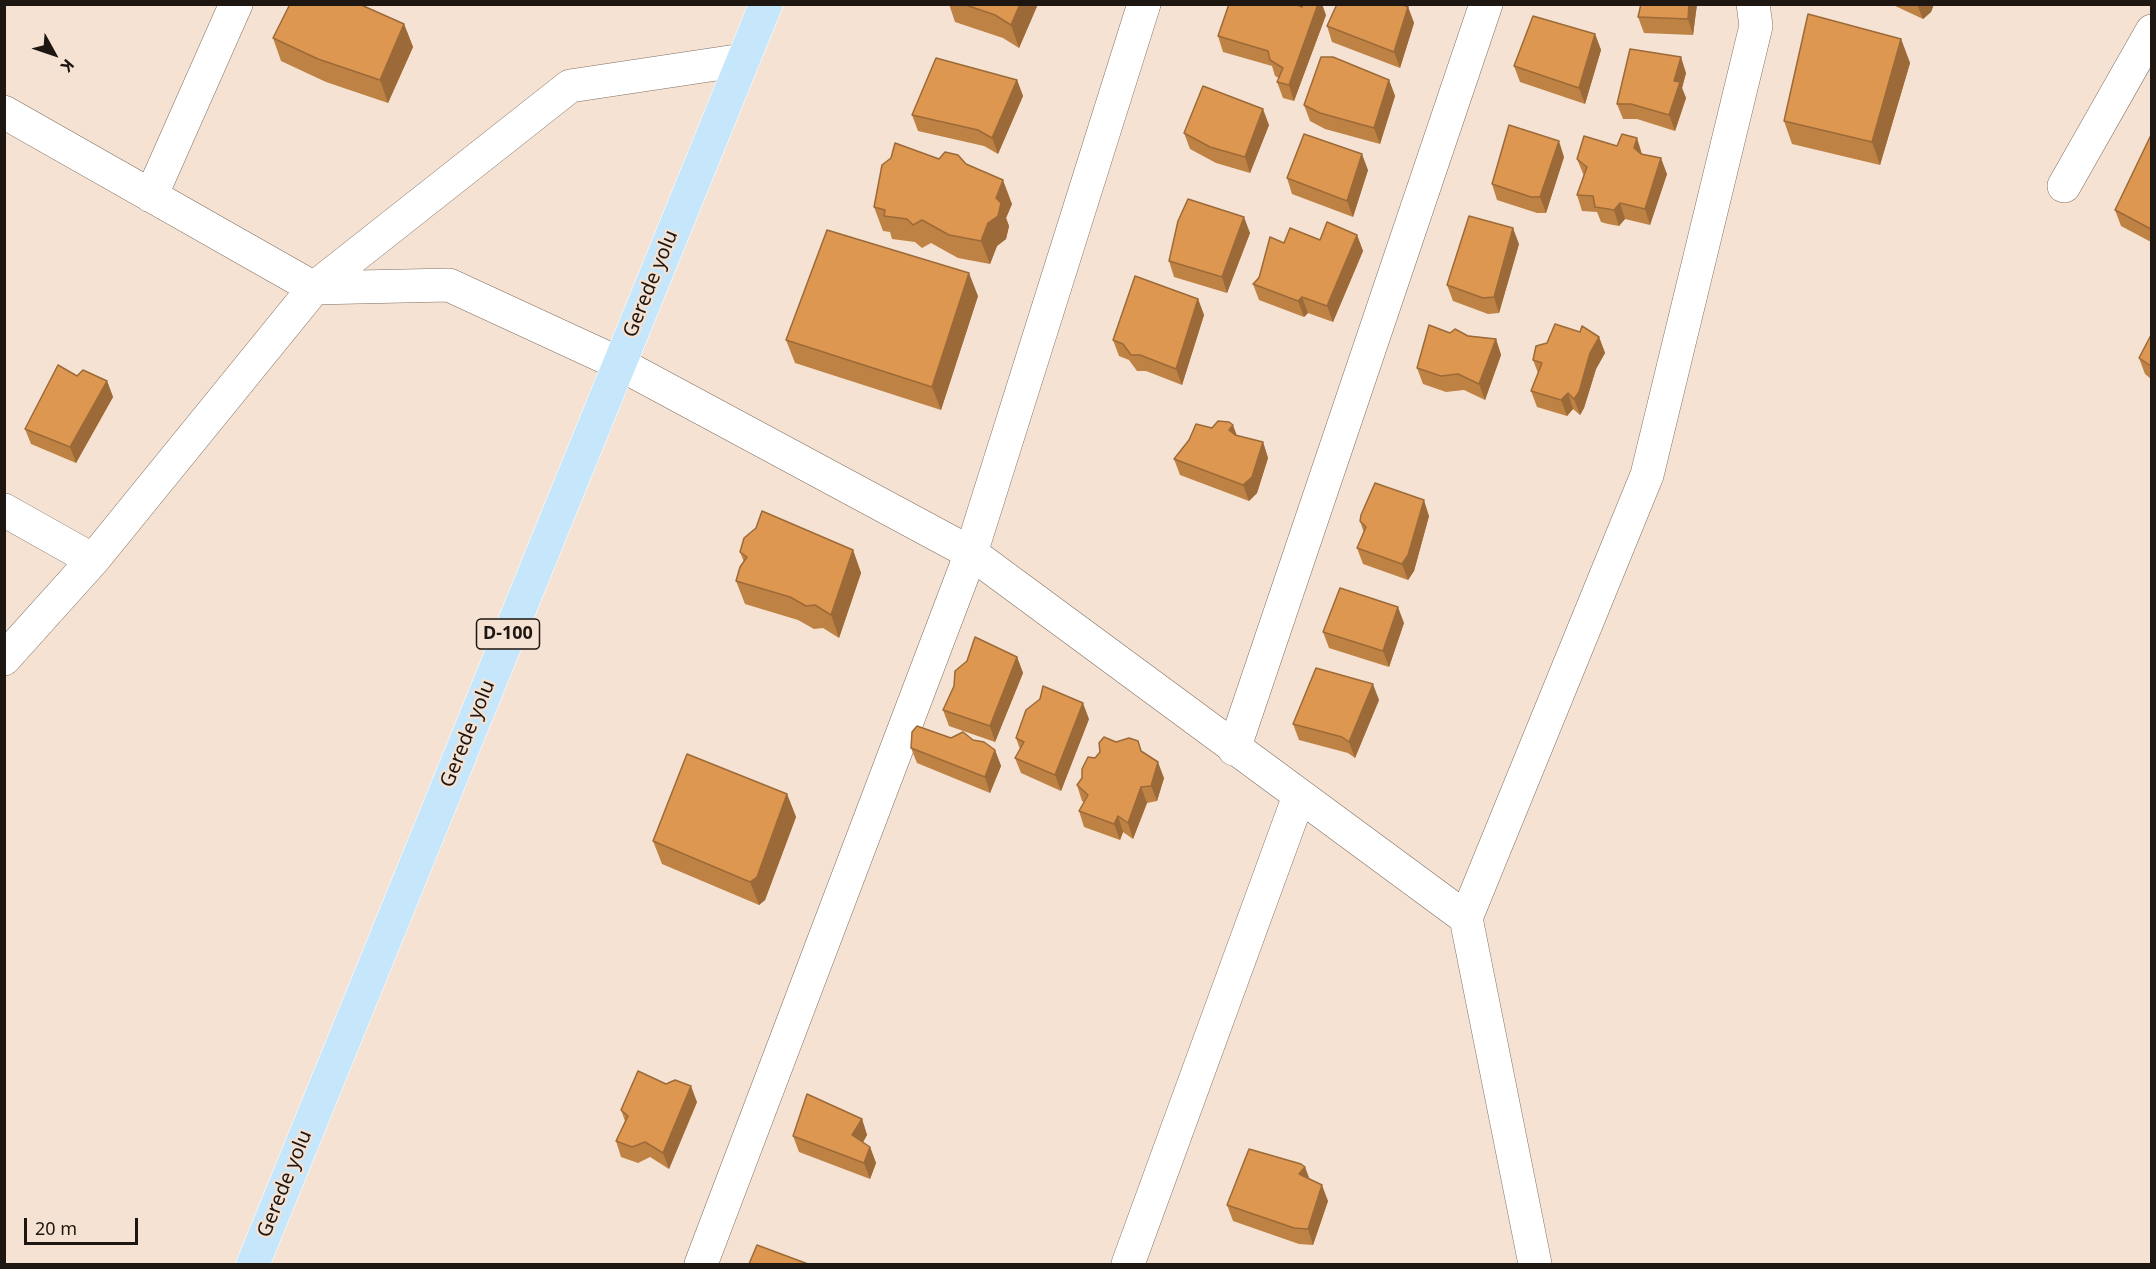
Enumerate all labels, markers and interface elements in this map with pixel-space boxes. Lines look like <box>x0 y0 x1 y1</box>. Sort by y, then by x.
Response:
north arrow <box>24 24 84 84</box>
text: K <box>56 54 80 77</box>
street label: Gerede yolu <box>619 227 683 341</box>
road number: D-100 <box>476 619 540 649</box>
street label: Gerede yolu <box>436 677 500 791</box>
street label: Gerede yolu <box>253 1127 317 1241</box>
scale bar <box>27 1206 141 1244</box>
text: 20 m <box>35 1216 77 1240</box>

